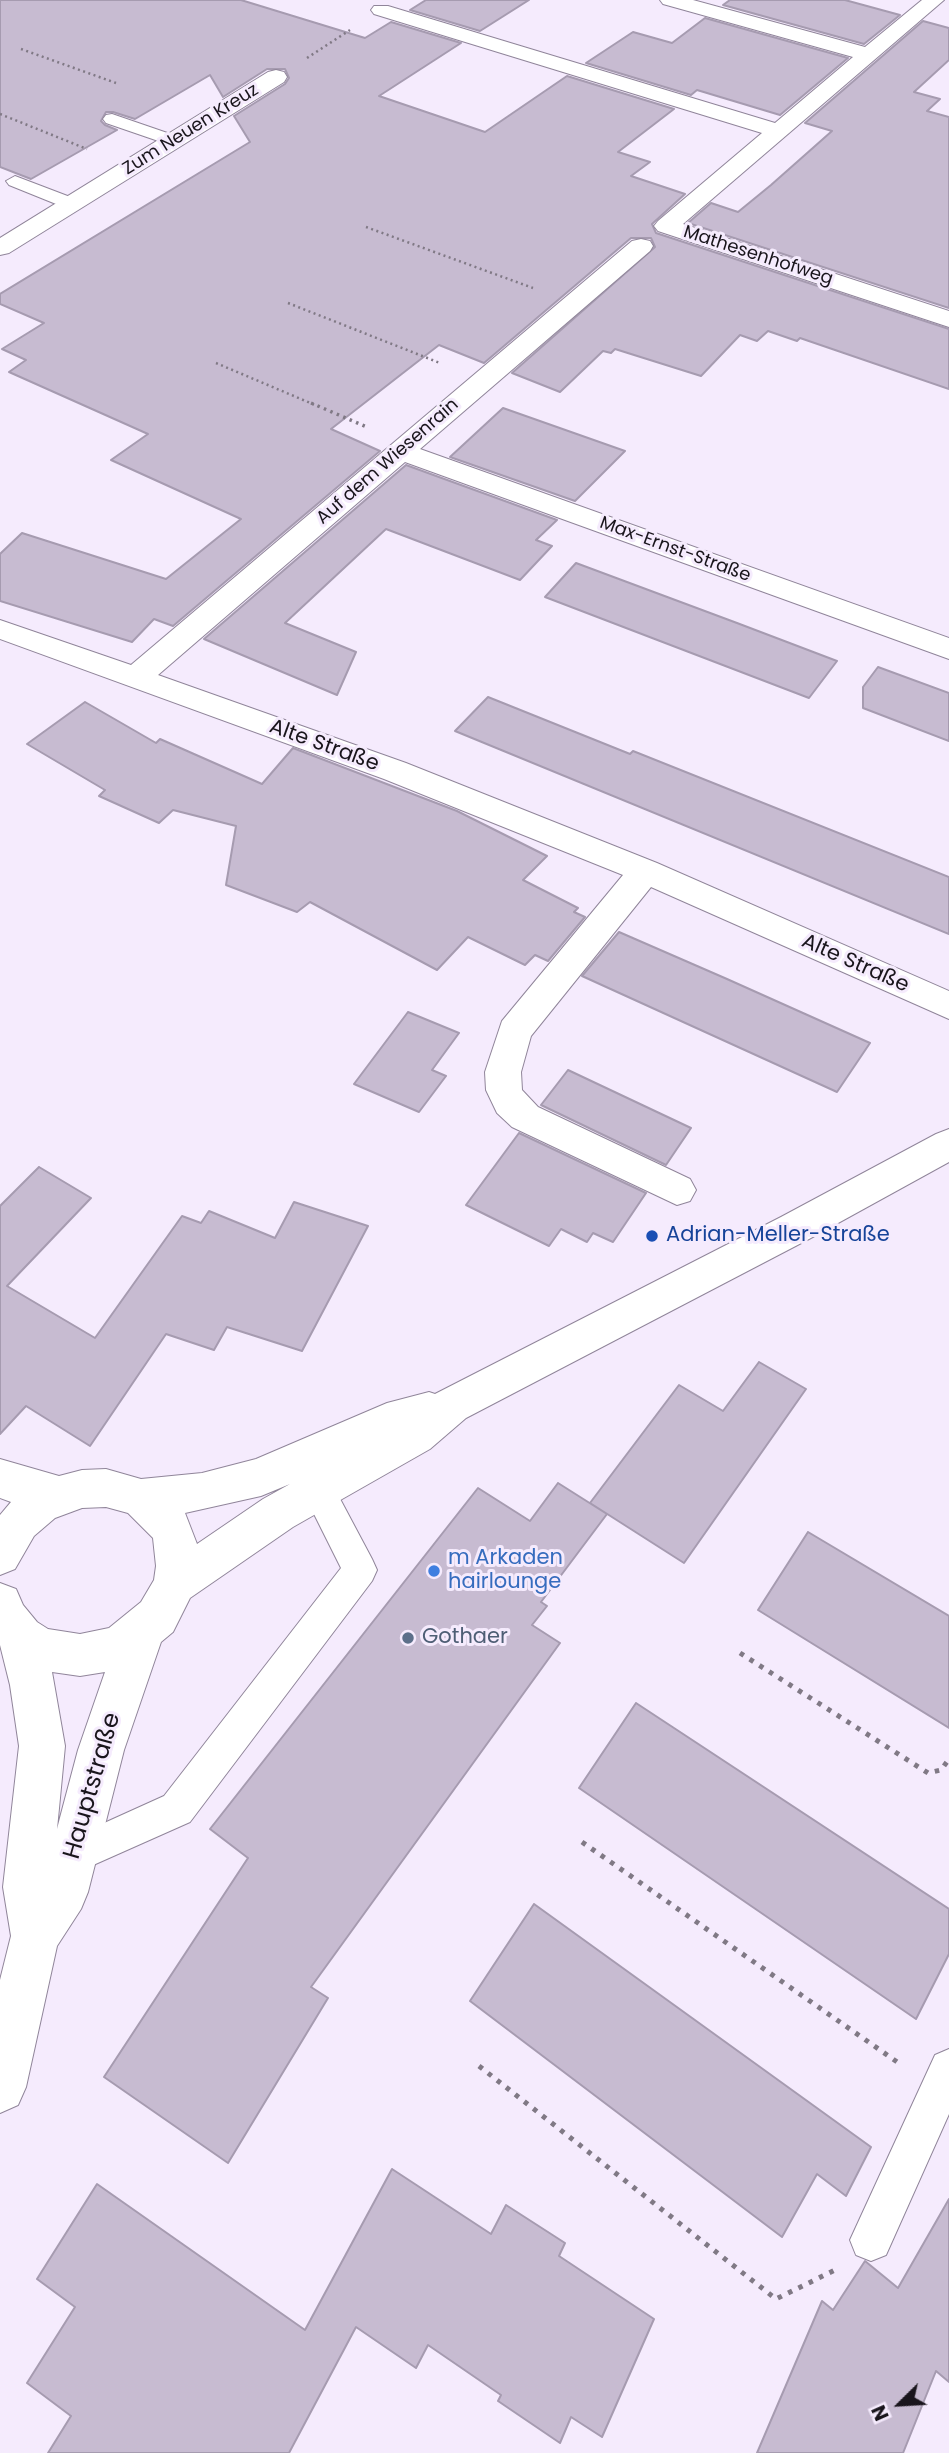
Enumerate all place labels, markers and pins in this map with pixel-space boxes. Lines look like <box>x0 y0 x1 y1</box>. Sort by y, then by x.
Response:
place label: Adrian-Meller-Straße <box>666 1223 890 1249</box>
marker: Adrian-Meller-Straße <box>644 1228 660 1244</box>
place label: m Arkaden hairlounge <box>448 1546 563 1596</box>
marker: m Arkaden hairlounge <box>426 1563 442 1579</box>
place label: Gothaer <box>422 1625 508 1651</box>
marker: Gothaer <box>400 1630 416 1646</box>

